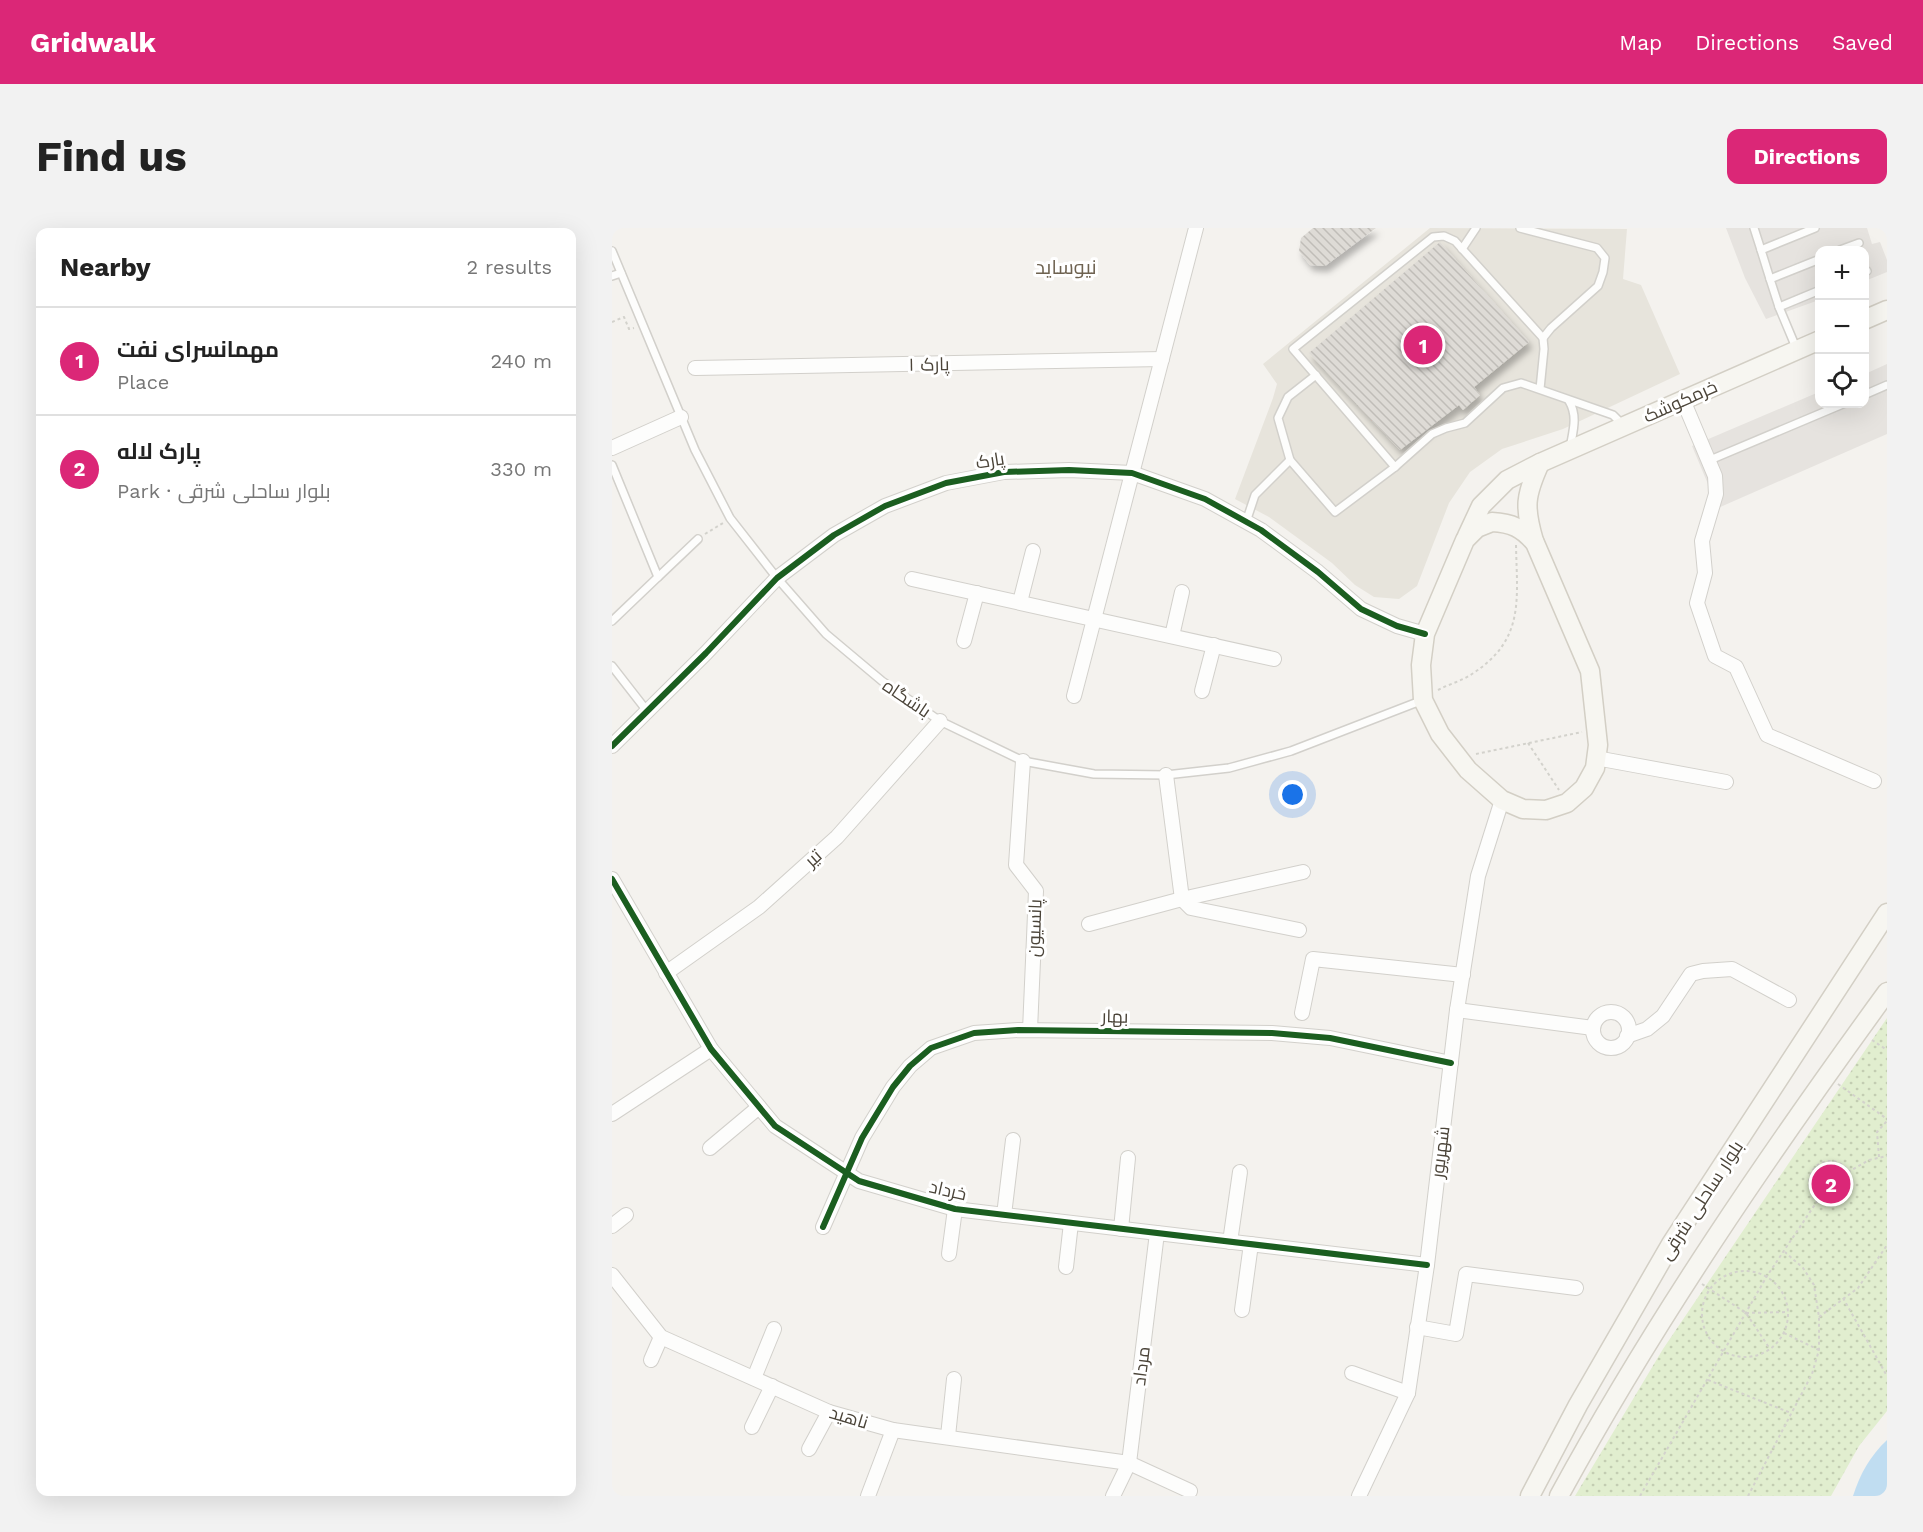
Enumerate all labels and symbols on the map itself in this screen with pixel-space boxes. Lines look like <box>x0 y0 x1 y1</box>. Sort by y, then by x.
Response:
district label: نیوساید <box>1035 255 1097 279</box>
pin: 1 <box>1404 322 1442 368</box>
street label: پارک ۱ <box>908 353 950 377</box>
street label: خرمکوشک <box>1640 375 1721 428</box>
street label: پارک <box>974 447 1006 475</box>
street label: باشگاه <box>879 674 935 722</box>
your location <box>1278 780 1307 809</box>
street label: تیر <box>799 845 827 872</box>
street label: پانسیون <box>1022 898 1048 957</box>
street label: بهار <box>1100 1005 1129 1028</box>
street label: شهریور <box>1426 1125 1455 1180</box>
street label: بلوار ساحلی شرقی <box>1655 1137 1748 1264</box>
pin: 2 <box>1812 1162 1850 1206</box>
street label: خرداد <box>927 1176 969 1205</box>
street label: مرداد <box>1128 1345 1155 1387</box>
street label: ناهید <box>827 1401 871 1433</box>

